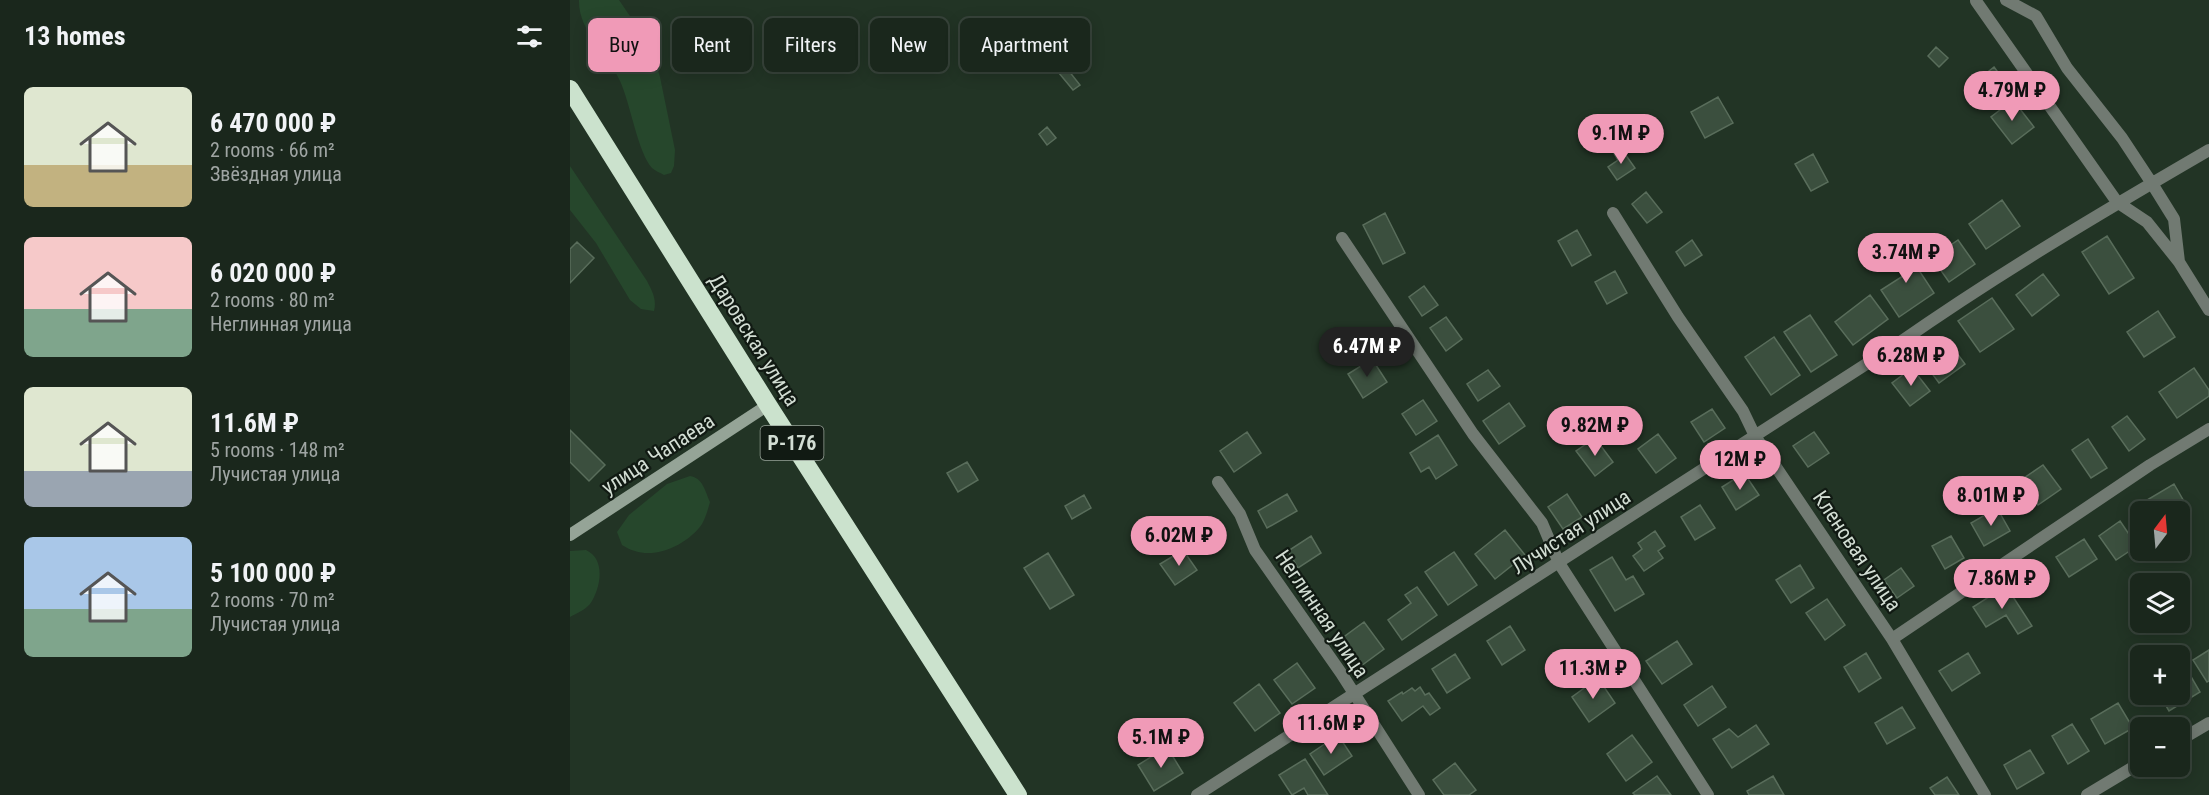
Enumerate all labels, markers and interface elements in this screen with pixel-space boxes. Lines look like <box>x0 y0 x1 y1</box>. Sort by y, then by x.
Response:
chip: Buy <box>588 18 660 72</box>
chip: Rent <box>672 18 752 72</box>
chip: Filters <box>764 18 858 72</box>
chip: New <box>870 18 948 72</box>
chip: Apartment <box>960 18 1090 72</box>
icon: filters <box>513 20 546 53</box>
text: 13 homes <box>24 21 126 51</box>
pin: 4.79M ₽ <box>1957 71 2067 122</box>
text: 4.79M ₽ <box>1978 78 2046 102</box>
text: 6 470 000 ₽ <box>210 108 336 138</box>
icon: home <box>72 111 144 183</box>
pin: 9.1M ₽ <box>1572 114 1670 165</box>
text: 9.1M ₽ <box>1592 121 1650 145</box>
text: 2 rooms · 66 m² <box>210 138 335 162</box>
text: Звёздная улица <box>210 162 342 186</box>
pin: 3.74M ₽ <box>1851 233 1961 284</box>
text: 3.74M ₽ <box>1872 240 1940 264</box>
text: 6 020 000 ₽ <box>210 258 336 288</box>
icon: home <box>72 261 144 333</box>
street label: Даровская улица <box>704 270 804 410</box>
text: 2 rooms · 80 m² <box>210 288 335 312</box>
text: Неглинная улица <box>210 312 352 336</box>
pin: 6.47M ₽ <box>1312 327 1422 378</box>
text: 6.47M ₽ <box>1333 334 1401 358</box>
pin: 6.28M ₽ <box>1856 336 1966 387</box>
text: 6.28M ₽ <box>1877 343 1945 367</box>
pin: 9.82M ₽ <box>1540 406 1650 457</box>
text: 11.6M ₽ <box>210 408 299 438</box>
street label: улица Чапаева <box>597 409 719 499</box>
icon: home <box>72 411 144 483</box>
text: 9.82M ₽ <box>1561 413 1629 437</box>
road number: Р-176 <box>760 426 824 460</box>
text: 5 rooms · 148 m² <box>210 438 345 462</box>
pin: 12M ₽ <box>1698 440 1782 491</box>
text: 12M ₽ <box>1714 447 1766 471</box>
text: Лучистая улица <box>210 462 340 486</box>
pin: 8.01M ₽ <box>1936 476 2046 527</box>
text: 8.01M ₽ <box>1957 483 2025 507</box>
street label: Лучистая улица <box>1507 485 1635 579</box>
street label: Кленовая улица <box>1808 486 1906 616</box>
north arrow <box>2130 501 2190 561</box>
map controls <box>2130 501 2190 777</box>
pin: 6.02M ₽ <box>1124 516 1234 567</box>
text: 6.02M ₽ <box>1145 523 1213 547</box>
street label: Неглинная улица <box>1270 546 1374 682</box>
text: 5 100 000 ₽ <box>210 558 336 588</box>
pin: 7.86M ₽ <box>1947 559 2057 610</box>
icon: home <box>72 561 144 633</box>
text: 7.86M ₽ <box>1968 566 2036 590</box>
button: layers <box>2130 573 2190 633</box>
text: 2 rooms · 70 m² <box>210 588 335 612</box>
text: Лучистая улица <box>210 612 340 636</box>
button: + <box>2130 645 2190 705</box>
pin: 11.3M ₽ <box>1538 649 1648 700</box>
text: 11.3M ₽ <box>1559 656 1627 680</box>
pin: 11.6M ₽ <box>1276 704 1386 755</box>
text: 11.6M ₽ <box>1297 711 1365 735</box>
button: − <box>2130 717 2190 777</box>
pin: 5.1M ₽ <box>1112 718 1210 769</box>
text: 5.1M ₽ <box>1132 725 1190 749</box>

